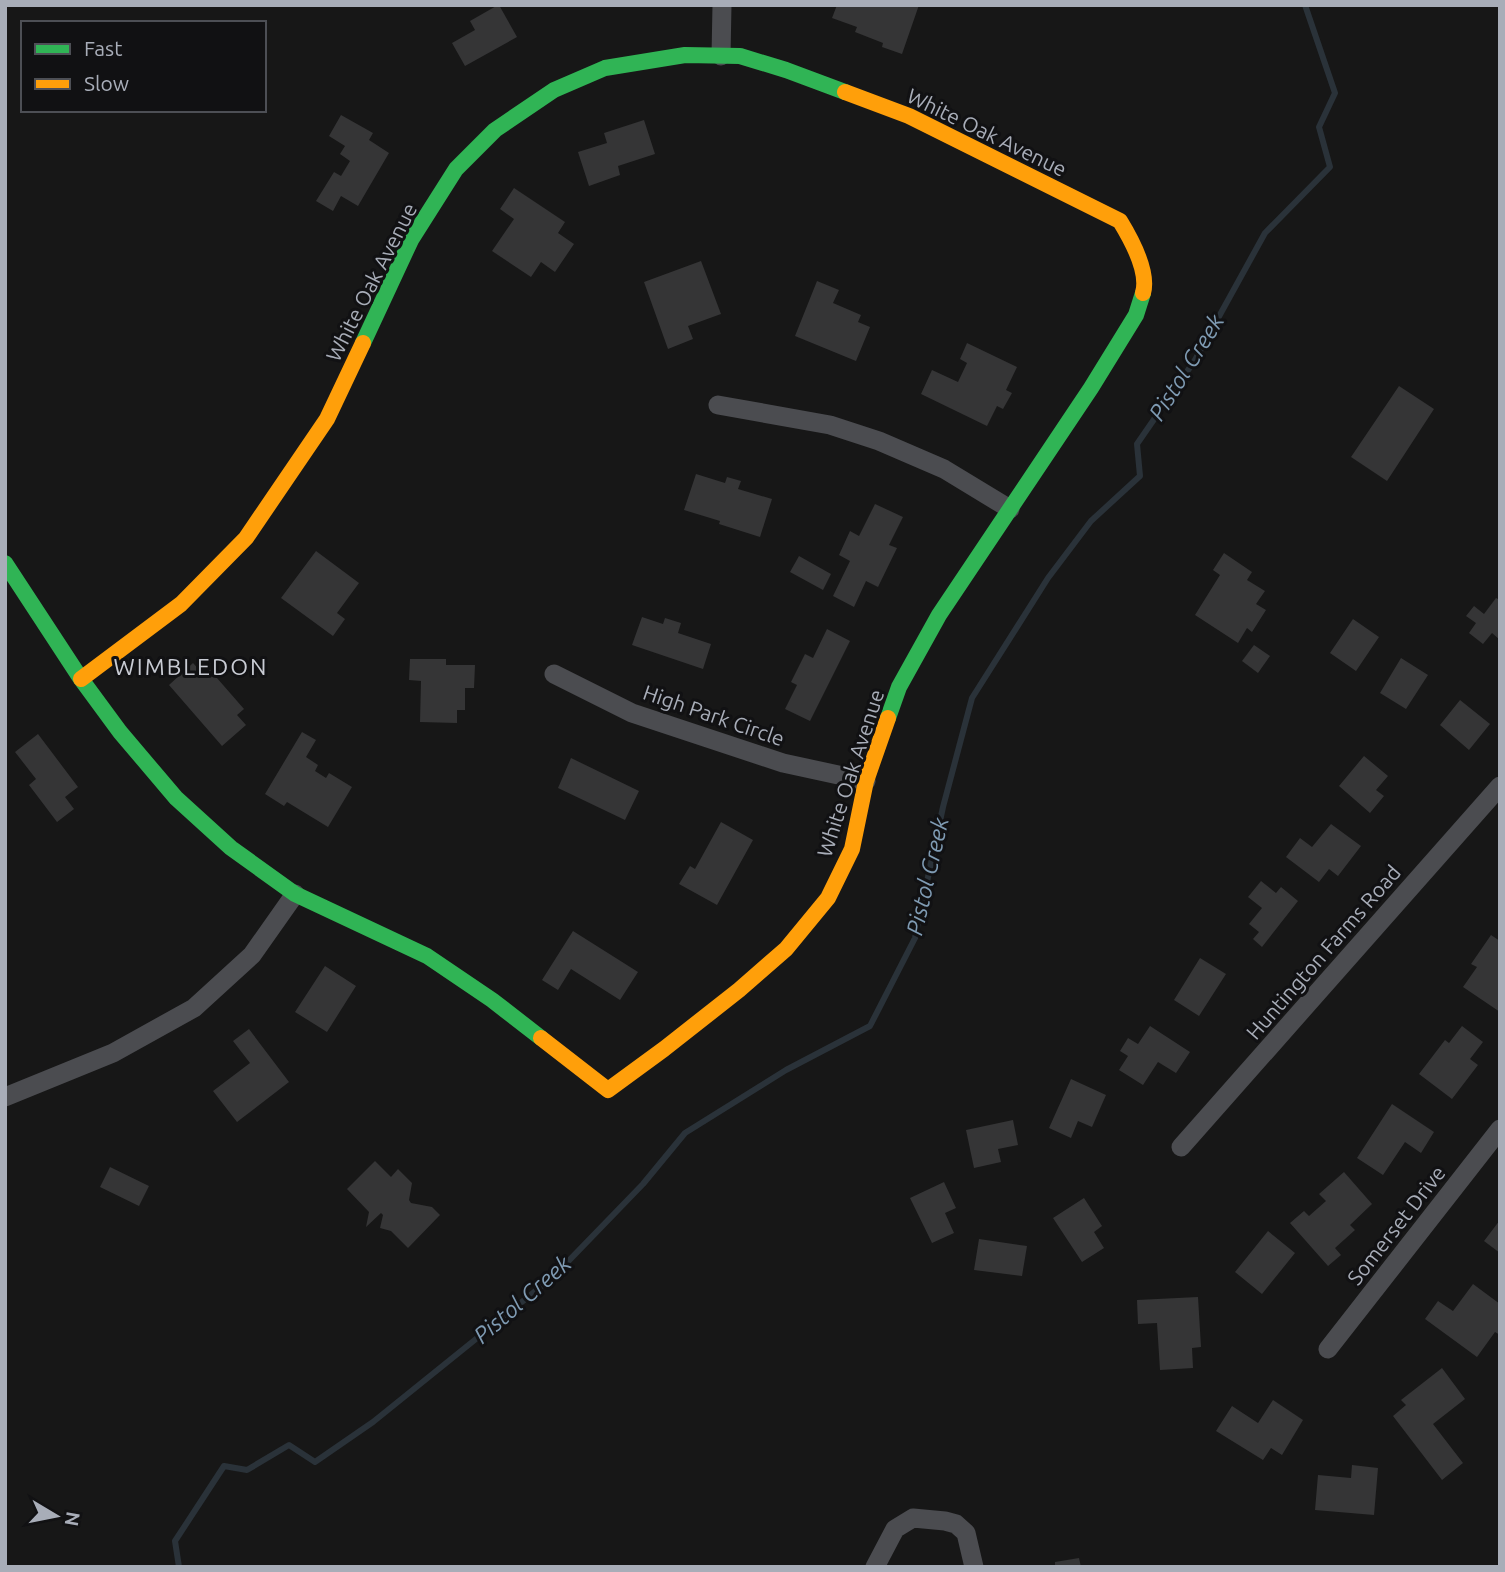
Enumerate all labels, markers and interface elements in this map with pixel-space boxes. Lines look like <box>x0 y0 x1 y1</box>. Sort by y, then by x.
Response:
legend <box>21 21 266 112</box>
text: Fast <box>84 36 122 60</box>
text: Slow <box>84 71 129 95</box>
street label: White Oak Avenue <box>903 83 1071 181</box>
street label: White Oak Avenue <box>321 199 421 365</box>
water label: Pistol Creek <box>1144 309 1229 425</box>
district label: WIMBLEDON <box>114 654 268 679</box>
street label: High Park Circle <box>640 680 788 750</box>
street label: White Oak Avenue <box>812 686 888 860</box>
water label: Pistol Creek <box>901 814 953 937</box>
street label: Huntington Farms Road <box>1241 860 1405 1044</box>
street label: Somerset Drive <box>1342 1161 1450 1289</box>
water label: Pistol Creek <box>468 1250 576 1348</box>
north arrow <box>21 1481 91 1551</box>
text: N <box>61 1510 85 1528</box>

